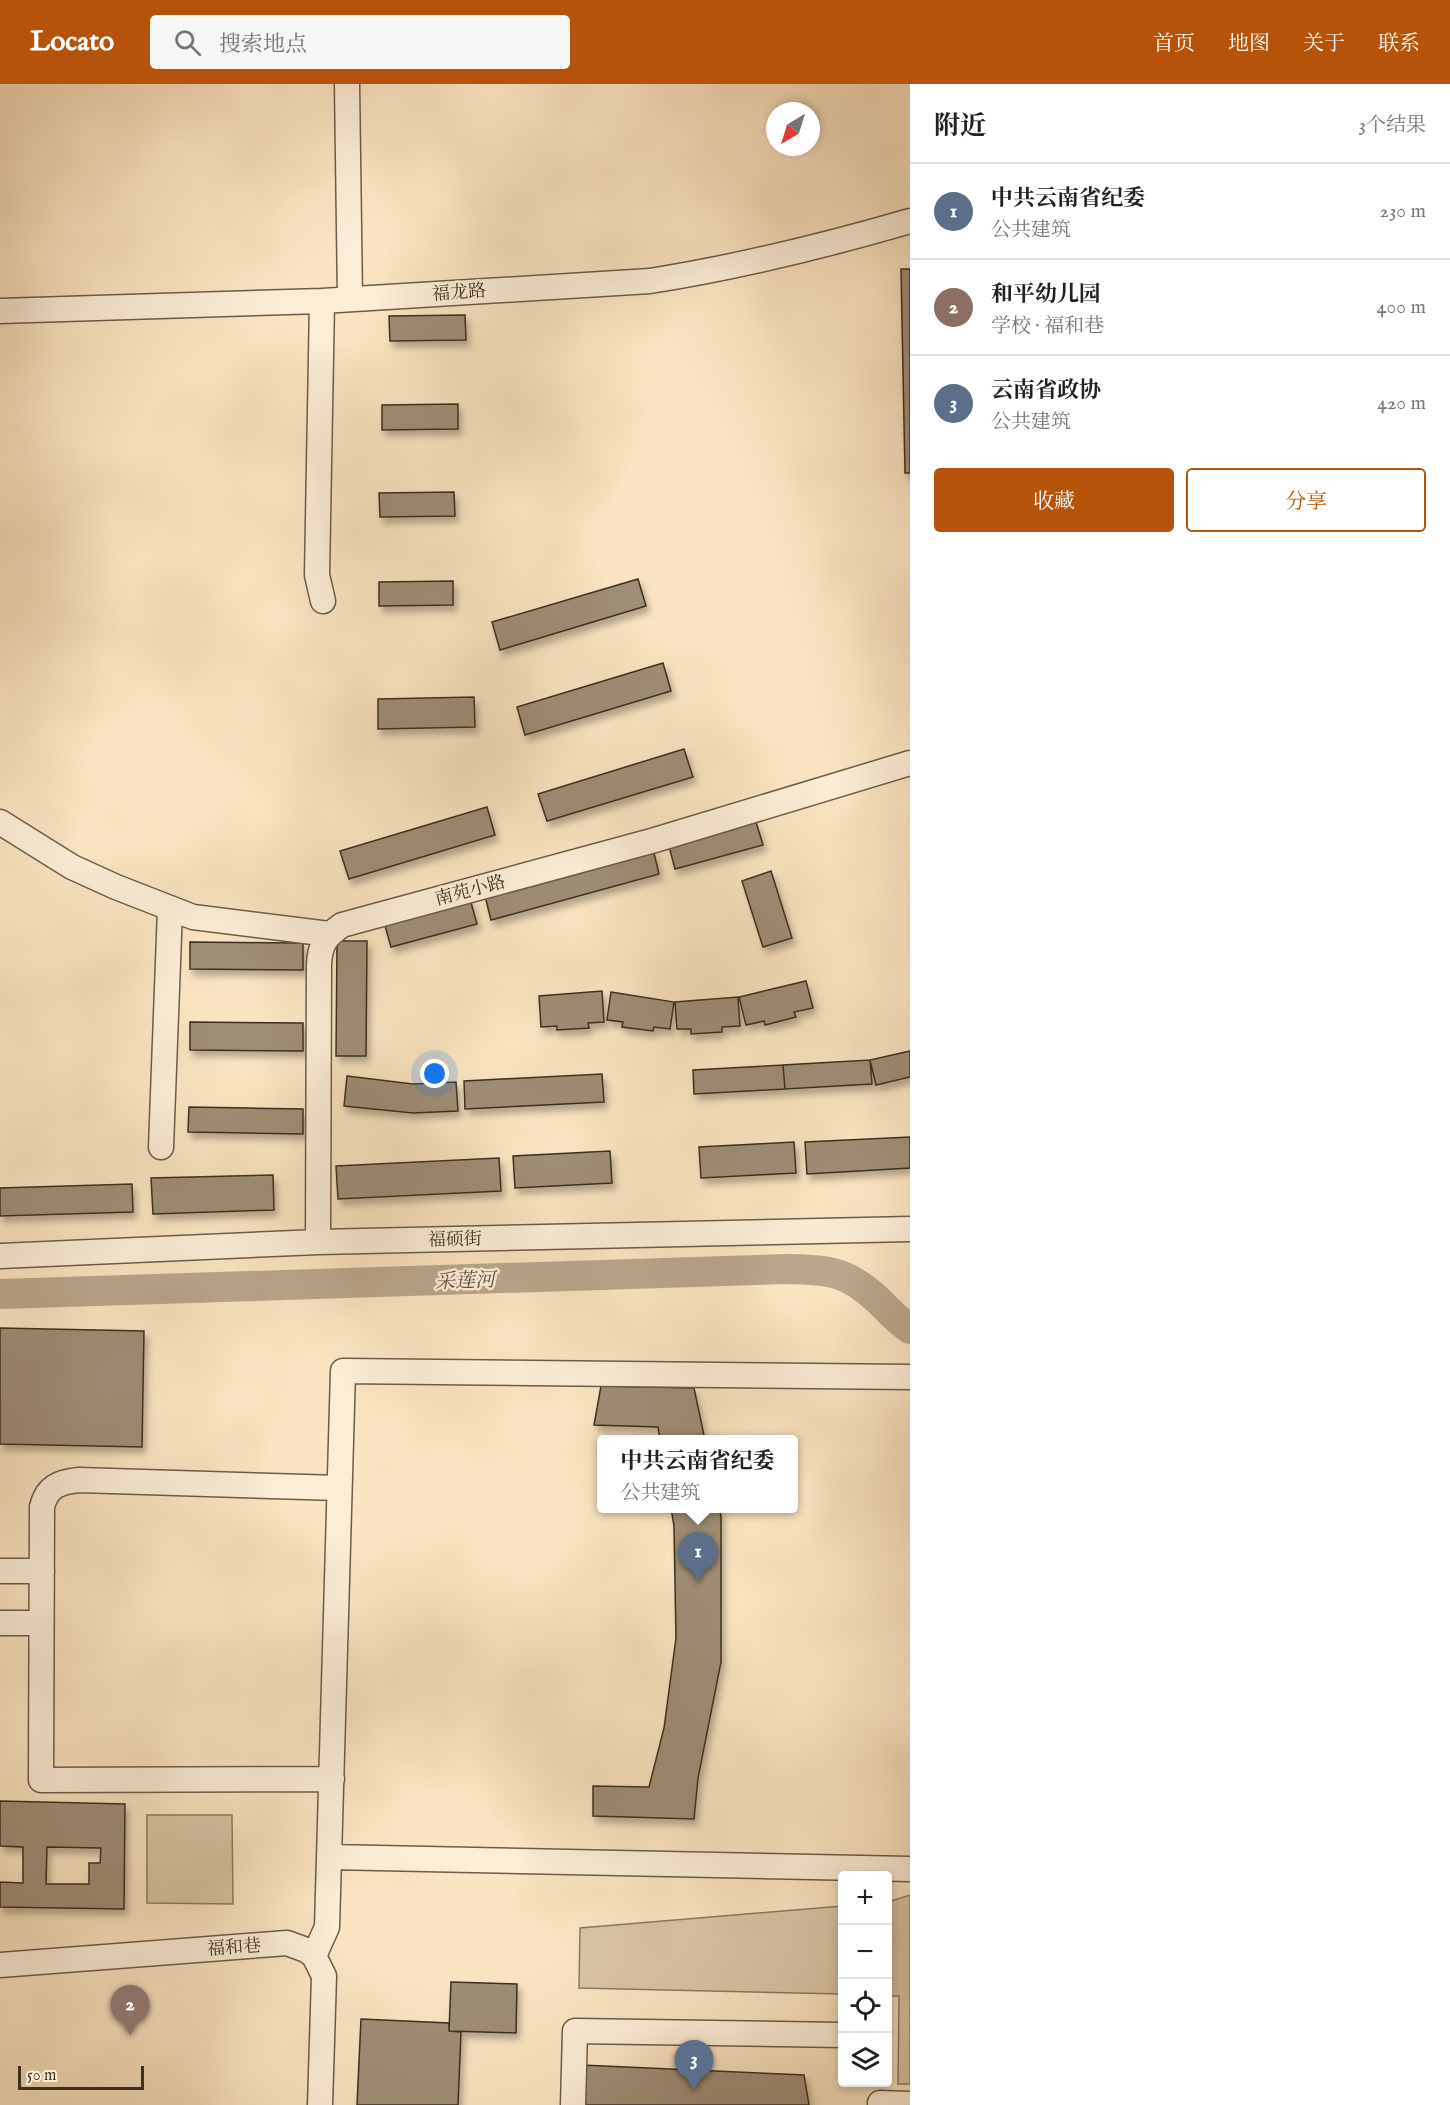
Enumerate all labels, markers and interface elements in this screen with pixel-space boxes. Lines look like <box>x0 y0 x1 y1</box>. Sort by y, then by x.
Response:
search box <box>150 15 570 69</box>
text: Locato <box>30 25 114 60</box>
icon: search <box>171 26 204 59</box>
text: 搜索地点 <box>219 31 307 59</box>
text: 首页 <box>1153 31 1195 58</box>
text: 地图 <box>1228 31 1270 58</box>
text: 关于 <box>1303 31 1345 58</box>
text: 联系 <box>1378 31 1420 58</box>
north arrow <box>766 102 820 156</box>
text: 附近 <box>934 110 986 143</box>
text: 3个结果 <box>1359 113 1426 138</box>
text: 中共云南省纪委 <box>991 185 1145 213</box>
text: 1 <box>950 199 957 224</box>
text: 230 m <box>1380 199 1426 224</box>
text: 公共建筑 <box>991 218 1071 243</box>
street label: 福龙路 <box>431 280 487 307</box>
text: 和平幼儿园 <box>991 281 1101 309</box>
text: 2 <box>949 295 958 320</box>
text: 400 m <box>1377 295 1426 320</box>
text: 学校 · 福和巷 <box>991 314 1104 339</box>
text: 云南省政协 <box>991 377 1101 405</box>
text: 3 <box>950 391 957 416</box>
text: 420 m <box>1377 391 1426 416</box>
text: 公共建筑 <box>991 410 1071 435</box>
button: 收藏 <box>934 468 1174 532</box>
button: 分享 <box>1186 468 1426 532</box>
street label: 南苑小路 <box>433 871 508 912</box>
your location <box>420 1059 449 1088</box>
street label: 福硕街 <box>428 1229 482 1252</box>
water label: 采莲河 <box>435 1268 498 1295</box>
popup <box>597 1435 798 1513</box>
text: 中共云南省纪委 <box>620 1448 775 1476</box>
text: 公共建筑 <box>620 1481 700 1506</box>
pin: 1 <box>678 1532 718 1582</box>
map controls <box>838 1871 892 2087</box>
button: + <box>838 1871 892 1925</box>
button: − <box>838 1925 892 1979</box>
street label: 福和巷 <box>206 1935 262 1962</box>
button: locate <box>838 1979 892 2033</box>
pin: 2 <box>110 1986 150 2035</box>
button: layers <box>838 2033 892 2087</box>
pin: 3 <box>674 2040 714 2090</box>
scale bar <box>18 2063 144 2090</box>
text: 50 m <box>27 2066 56 2086</box>

